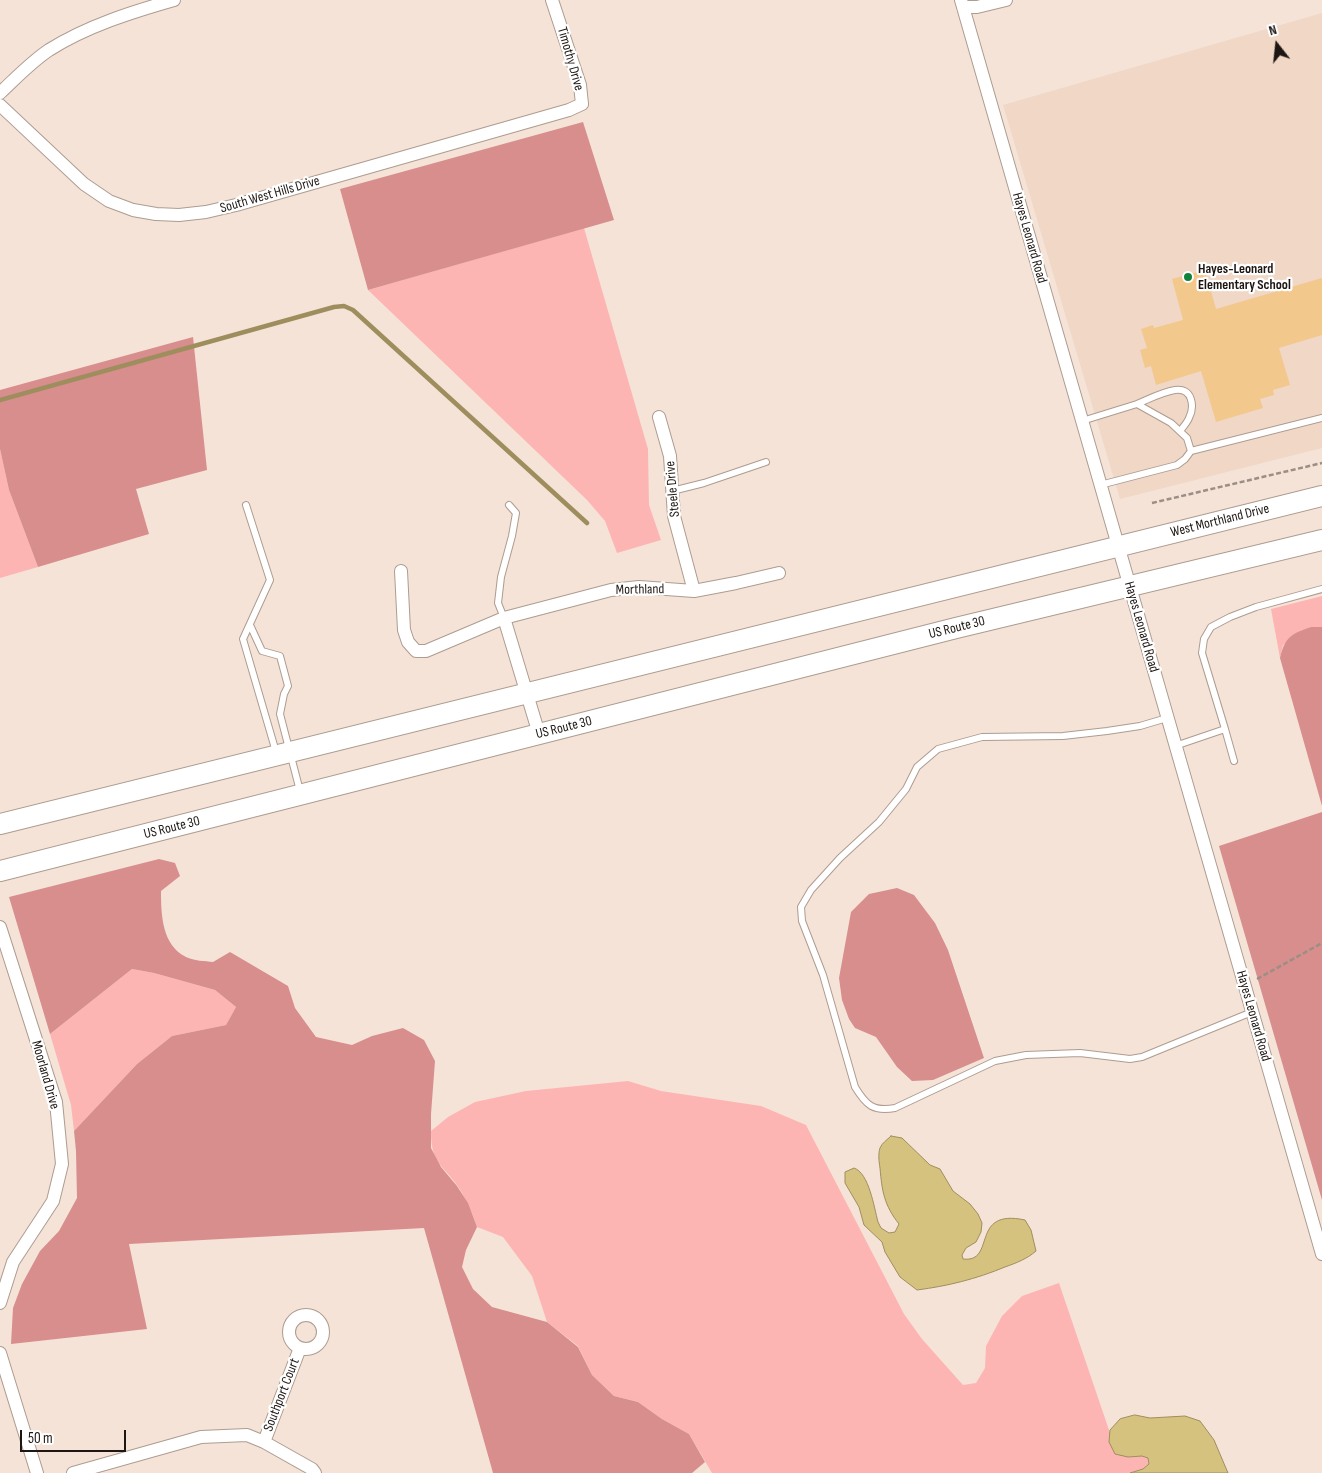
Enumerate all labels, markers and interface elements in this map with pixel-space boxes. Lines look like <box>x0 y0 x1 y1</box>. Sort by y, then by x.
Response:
north arrow <box>1252 20 1302 70</box>
text: N <box>1267 21 1279 39</box>
street label: Timothy Drive <box>553 25 587 93</box>
street label: South West Hills Drive <box>218 173 322 217</box>
street label: Hayes Leonard Road <box>1008 191 1050 285</box>
place label: Hayes-Leonard Elementary School <box>1198 261 1291 294</box>
marker: Hayes-Leonard Elementary School <box>1182 271 1194 283</box>
street label: Steele Drive <box>662 460 684 518</box>
street label: West Morthland Drive <box>1169 501 1271 541</box>
street label: Hayes Leonard Road <box>1120 580 1162 674</box>
street label: Morthland <box>616 581 664 599</box>
street label: US Route 30 <box>927 613 987 643</box>
street label: US Route 30 <box>534 713 594 743</box>
street label: US Route 30 <box>142 813 202 843</box>
street label: Hayes Leonard Road <box>1232 969 1274 1063</box>
street label: Moorland Drive <box>27 1039 63 1111</box>
street label: Southport Court <box>260 1356 304 1434</box>
scale bar <box>22 1420 129 1452</box>
text: 50 m <box>28 1429 53 1448</box>

